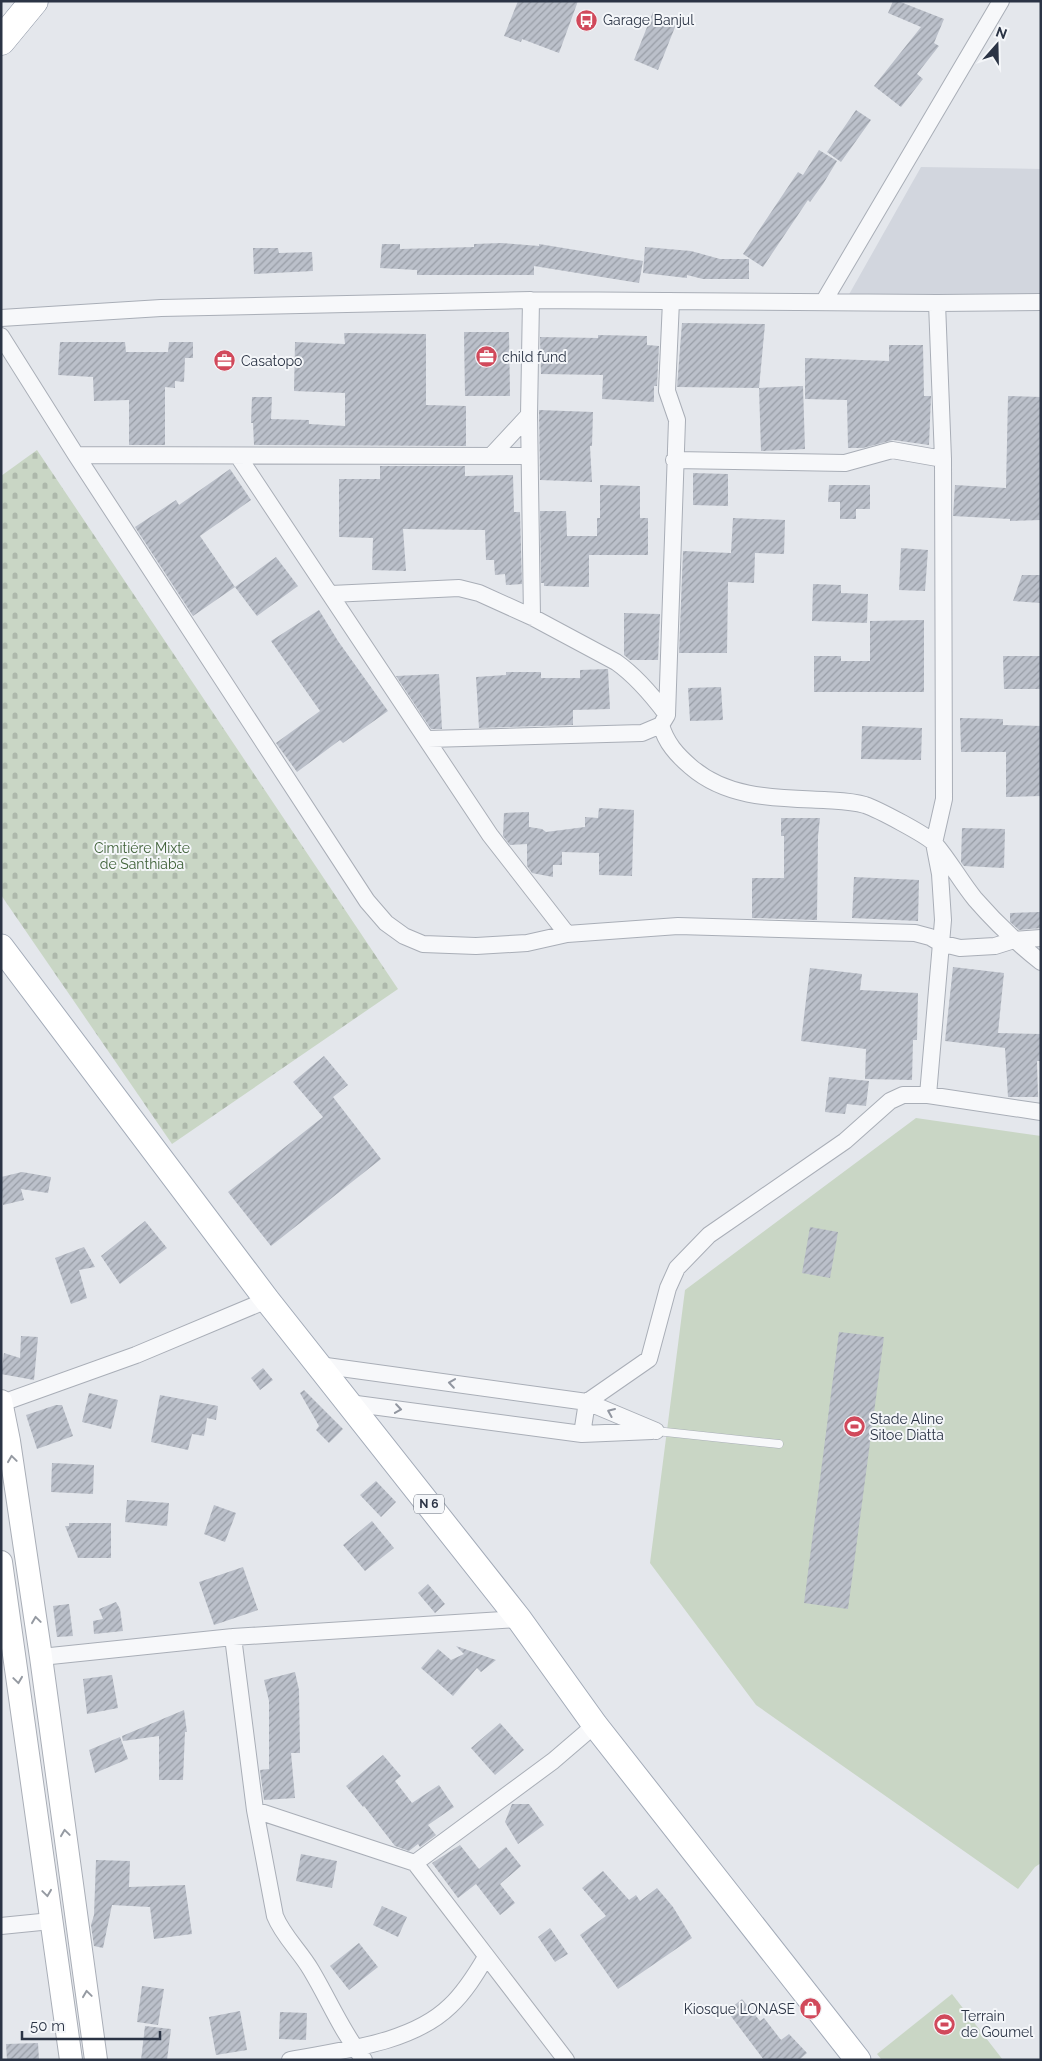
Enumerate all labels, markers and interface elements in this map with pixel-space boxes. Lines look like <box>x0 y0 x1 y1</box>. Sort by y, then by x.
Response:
bus stop icon: Garage Banjul <box>575 8 599 32</box>
place label: Garage Banjul <box>603 12 694 28</box>
north arrow <box>972 20 1022 70</box>
text: N <box>994 23 1009 42</box>
office icon: child fund <box>474 345 498 369</box>
office icon: Casatopo <box>213 349 237 373</box>
place label: child fund <box>502 349 567 365</box>
place label: Casatopo <box>241 353 302 369</box>
park label: Cimitiére Mixte de Santhiaba <box>94 840 190 872</box>
one-way arrow <box>448 1379 457 1389</box>
one-way arrow <box>394 1403 402 1414</box>
one-way arrow <box>607 1407 616 1418</box>
place label: Stade Aline Sitoe Diatta <box>870 1411 944 1443</box>
sports icon: Stade Aline Sitoe Diatta <box>842 1415 866 1439</box>
one-way arrow <box>7 1455 18 1463</box>
road number: N 6 <box>414 1495 444 1514</box>
one-way arrow <box>31 1616 41 1624</box>
one-way arrow <box>13 1675 23 1684</box>
one-way arrow <box>60 1829 71 1837</box>
one-way arrow <box>41 1889 52 1897</box>
one-way arrow <box>82 1990 93 1998</box>
shop icon: Kiosque LONASE <box>799 1997 823 2021</box>
place label: Kiosque LONASE <box>684 2001 795 2017</box>
scale bar <box>22 2008 160 2040</box>
place label: Terrain de Goumel <box>961 2008 1033 2040</box>
sports icon: Terrain de Goumel <box>933 2012 957 2036</box>
text: 50 m <box>30 2017 65 2035</box>

